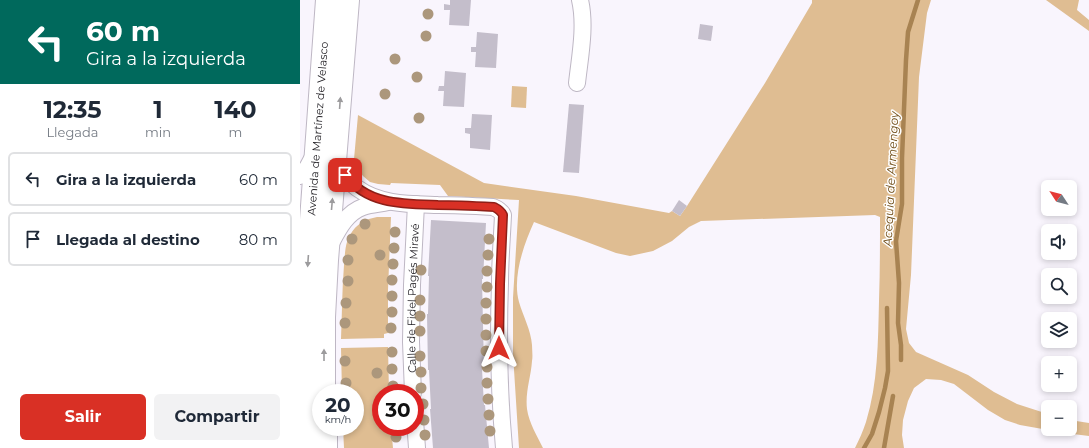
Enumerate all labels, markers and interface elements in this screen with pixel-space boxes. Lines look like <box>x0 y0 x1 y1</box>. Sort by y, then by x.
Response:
text: 60 m <box>86 14 160 48</box>
icon: left <box>20 16 72 68</box>
street label: Avenida de Martínez de Velasco <box>304 41 331 216</box>
text: Gira a la izquierda <box>86 48 246 70</box>
text: 12:35 <box>43 95 102 124</box>
text: 1 <box>153 95 163 124</box>
text: 140 <box>214 95 257 124</box>
one-way arrow <box>336 97 343 109</box>
water label: Acequia de Armengoy <box>879 110 902 248</box>
text: Llegada <box>46 124 98 140</box>
text: min <box>145 124 171 140</box>
text: m <box>229 124 242 140</box>
pin <box>328 158 362 192</box>
icon: arrive <box>334 164 356 186</box>
icon: left <box>22 168 44 190</box>
text: Gira a la izquierda <box>56 170 196 189</box>
text: 60 m <box>239 170 278 189</box>
north arrow <box>1041 180 1077 216</box>
map controls <box>1041 180 1077 436</box>
one-way arrow <box>328 198 335 210</box>
street label: Calle de Fidel Pagés Miravé <box>404 223 422 373</box>
button: sound <box>1041 224 1077 260</box>
icon: arrive <box>22 228 44 250</box>
text: Llegada al destino <box>56 230 200 249</box>
text: 80 m <box>239 230 278 249</box>
one-way arrow <box>304 255 311 267</box>
button: search <box>1041 268 1077 304</box>
button: layers <box>1041 312 1077 348</box>
position arrow <box>478 327 520 369</box>
one-way arrow <box>321 348 327 361</box>
button: + <box>1041 356 1077 392</box>
speed limit sign: 30 <box>372 384 424 436</box>
text: 20 <box>325 393 351 417</box>
button: Salir <box>20 394 146 440</box>
button: Compartir <box>154 394 280 440</box>
button: − <box>1041 400 1077 436</box>
text: km/h <box>325 413 351 426</box>

